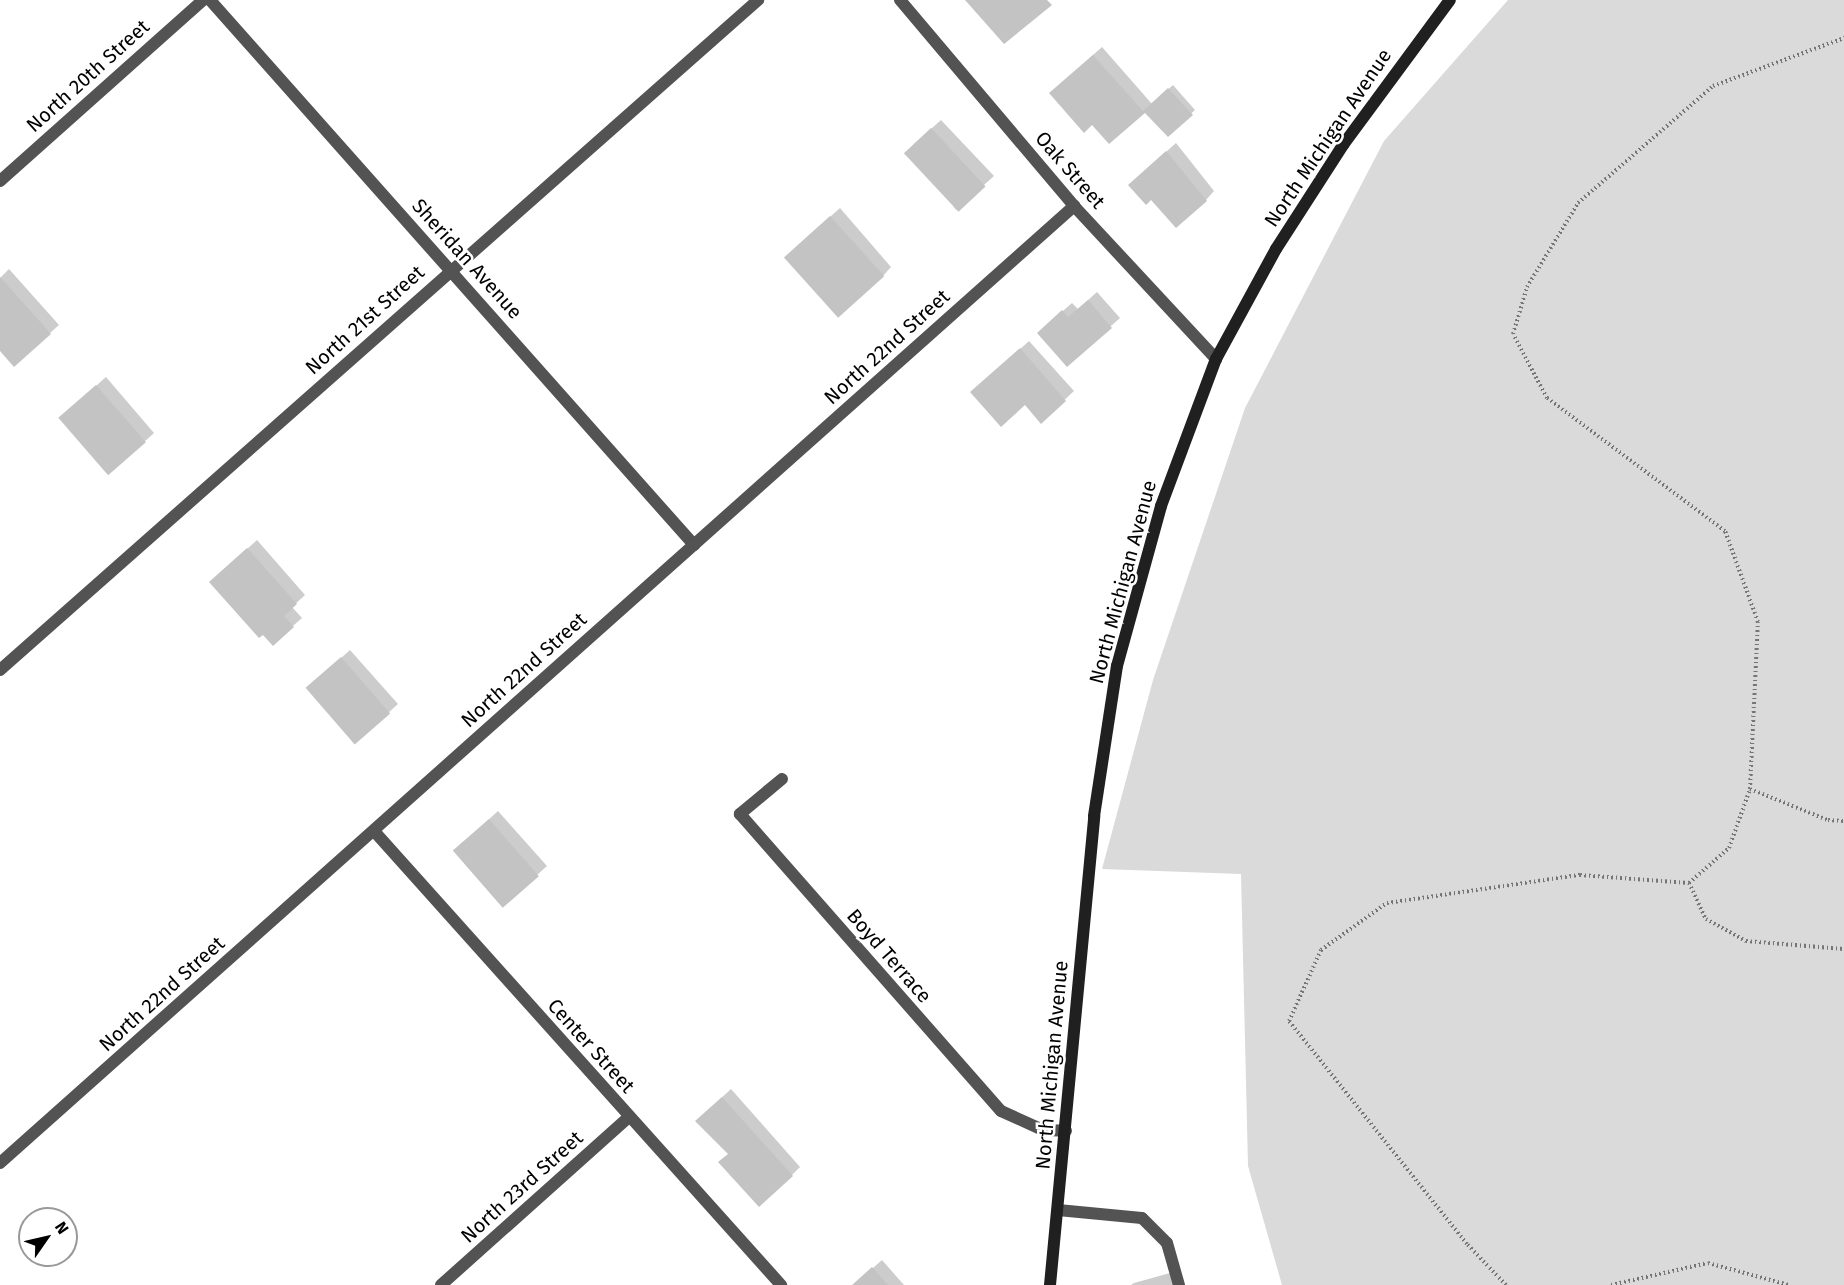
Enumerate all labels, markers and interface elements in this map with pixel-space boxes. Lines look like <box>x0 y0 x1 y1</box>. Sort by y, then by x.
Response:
street label: North 20th Street <box>22 15 154 137</box>
street label: North Michigan Avenue <box>1259 44 1397 232</box>
street label: Oak Street <box>1030 127 1110 213</box>
street label: Sheridan Avenue <box>407 194 527 324</box>
street label: North 21st Street <box>301 260 429 380</box>
street label: North 22nd Street <box>819 284 955 410</box>
street label: North Michigan Avenue <box>1084 478 1162 686</box>
street label: North 22nd Street <box>456 607 592 733</box>
street label: Boyd Terrace <box>842 904 936 1008</box>
street label: North 22nd Street <box>94 931 230 1057</box>
street label: North Michigan Avenue <box>1031 959 1073 1171</box>
street label: Center Street <box>542 994 640 1098</box>
street label: North 23rd Street <box>456 1126 588 1248</box>
north arrow <box>18 1207 78 1267</box>
text: N <box>51 1218 73 1237</box>

